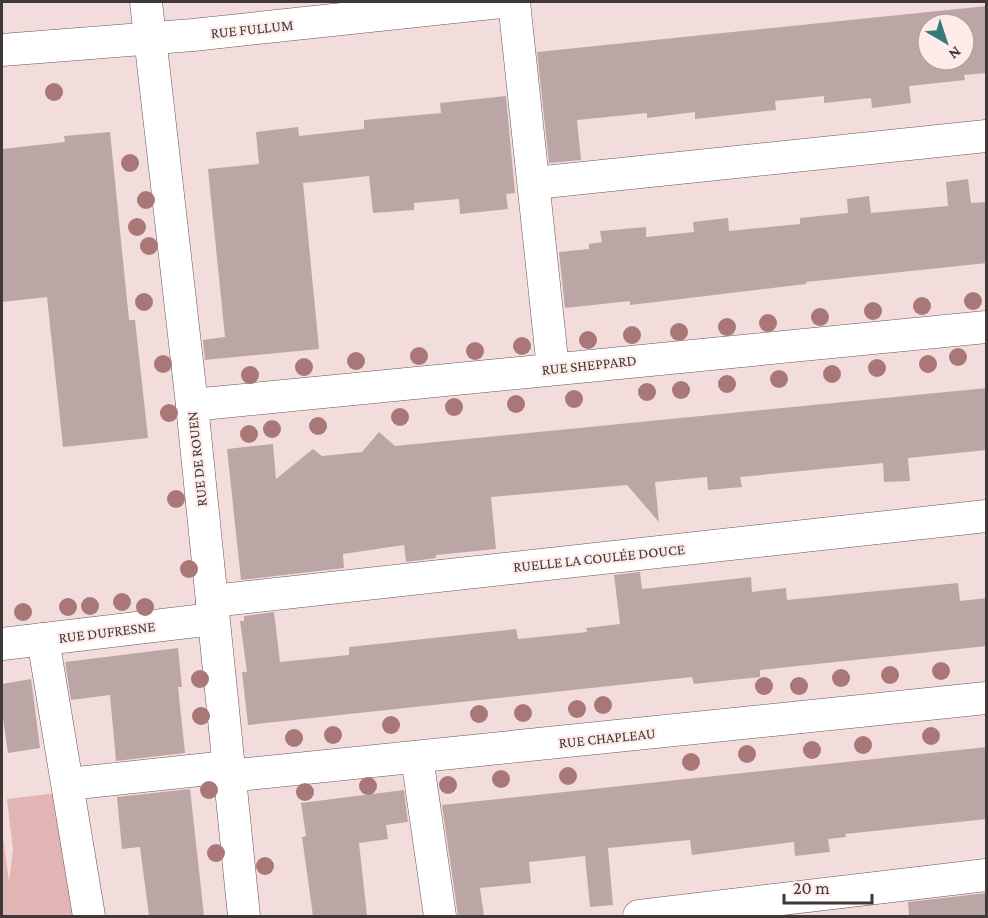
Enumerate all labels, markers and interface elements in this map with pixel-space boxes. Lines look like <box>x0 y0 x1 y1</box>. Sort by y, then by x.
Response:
north arrow <box>916 12 976 72</box>
street label: RUE FULLUM <box>210 17 294 41</box>
text: N <box>945 43 965 63</box>
street label: RUE SHEPPARD <box>541 352 637 378</box>
street label: RUE DE ROUEN <box>184 410 210 507</box>
street label: RUELLE LA COULÉE DOUCE <box>512 541 686 575</box>
street label: RUE DUFRESNE <box>58 618 156 646</box>
street label: RUE CHAPLEAU <box>558 725 656 751</box>
scale bar <box>784 867 872 905</box>
text: 20 m <box>793 878 830 898</box>

